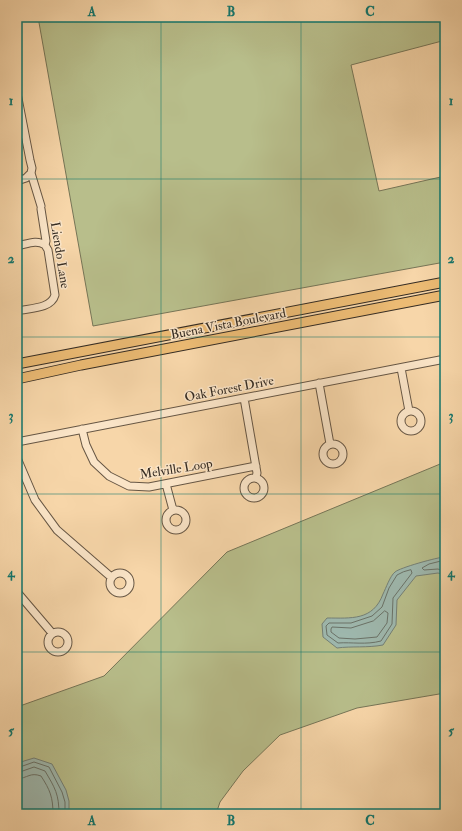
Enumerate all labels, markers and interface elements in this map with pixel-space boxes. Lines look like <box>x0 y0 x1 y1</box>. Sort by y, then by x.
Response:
text: A <box>87 4 97 20</box>
text: B <box>227 4 235 20</box>
text: C <box>365 4 375 20</box>
text: 1 <box>9 93 14 109</box>
text: 1 <box>449 93 454 109</box>
street label: Liendo Lane <box>47 221 73 290</box>
text: 2 <box>8 251 15 267</box>
text: 2 <box>448 251 455 267</box>
street label: Buena Vista Boulevard <box>169 305 288 343</box>
street label: Oak Forest Drive <box>183 372 276 405</box>
text: 3 <box>9 408 14 424</box>
text: 3 <box>449 408 454 424</box>
street label: Melville Loop <box>139 455 214 484</box>
text: 4 <box>6 565 15 581</box>
text: 4 <box>446 565 455 581</box>
text: 5 <box>8 723 14 739</box>
text: 5 <box>448 723 454 739</box>
text: A <box>87 813 97 829</box>
text: B <box>227 813 235 829</box>
text: C <box>365 813 375 829</box>

